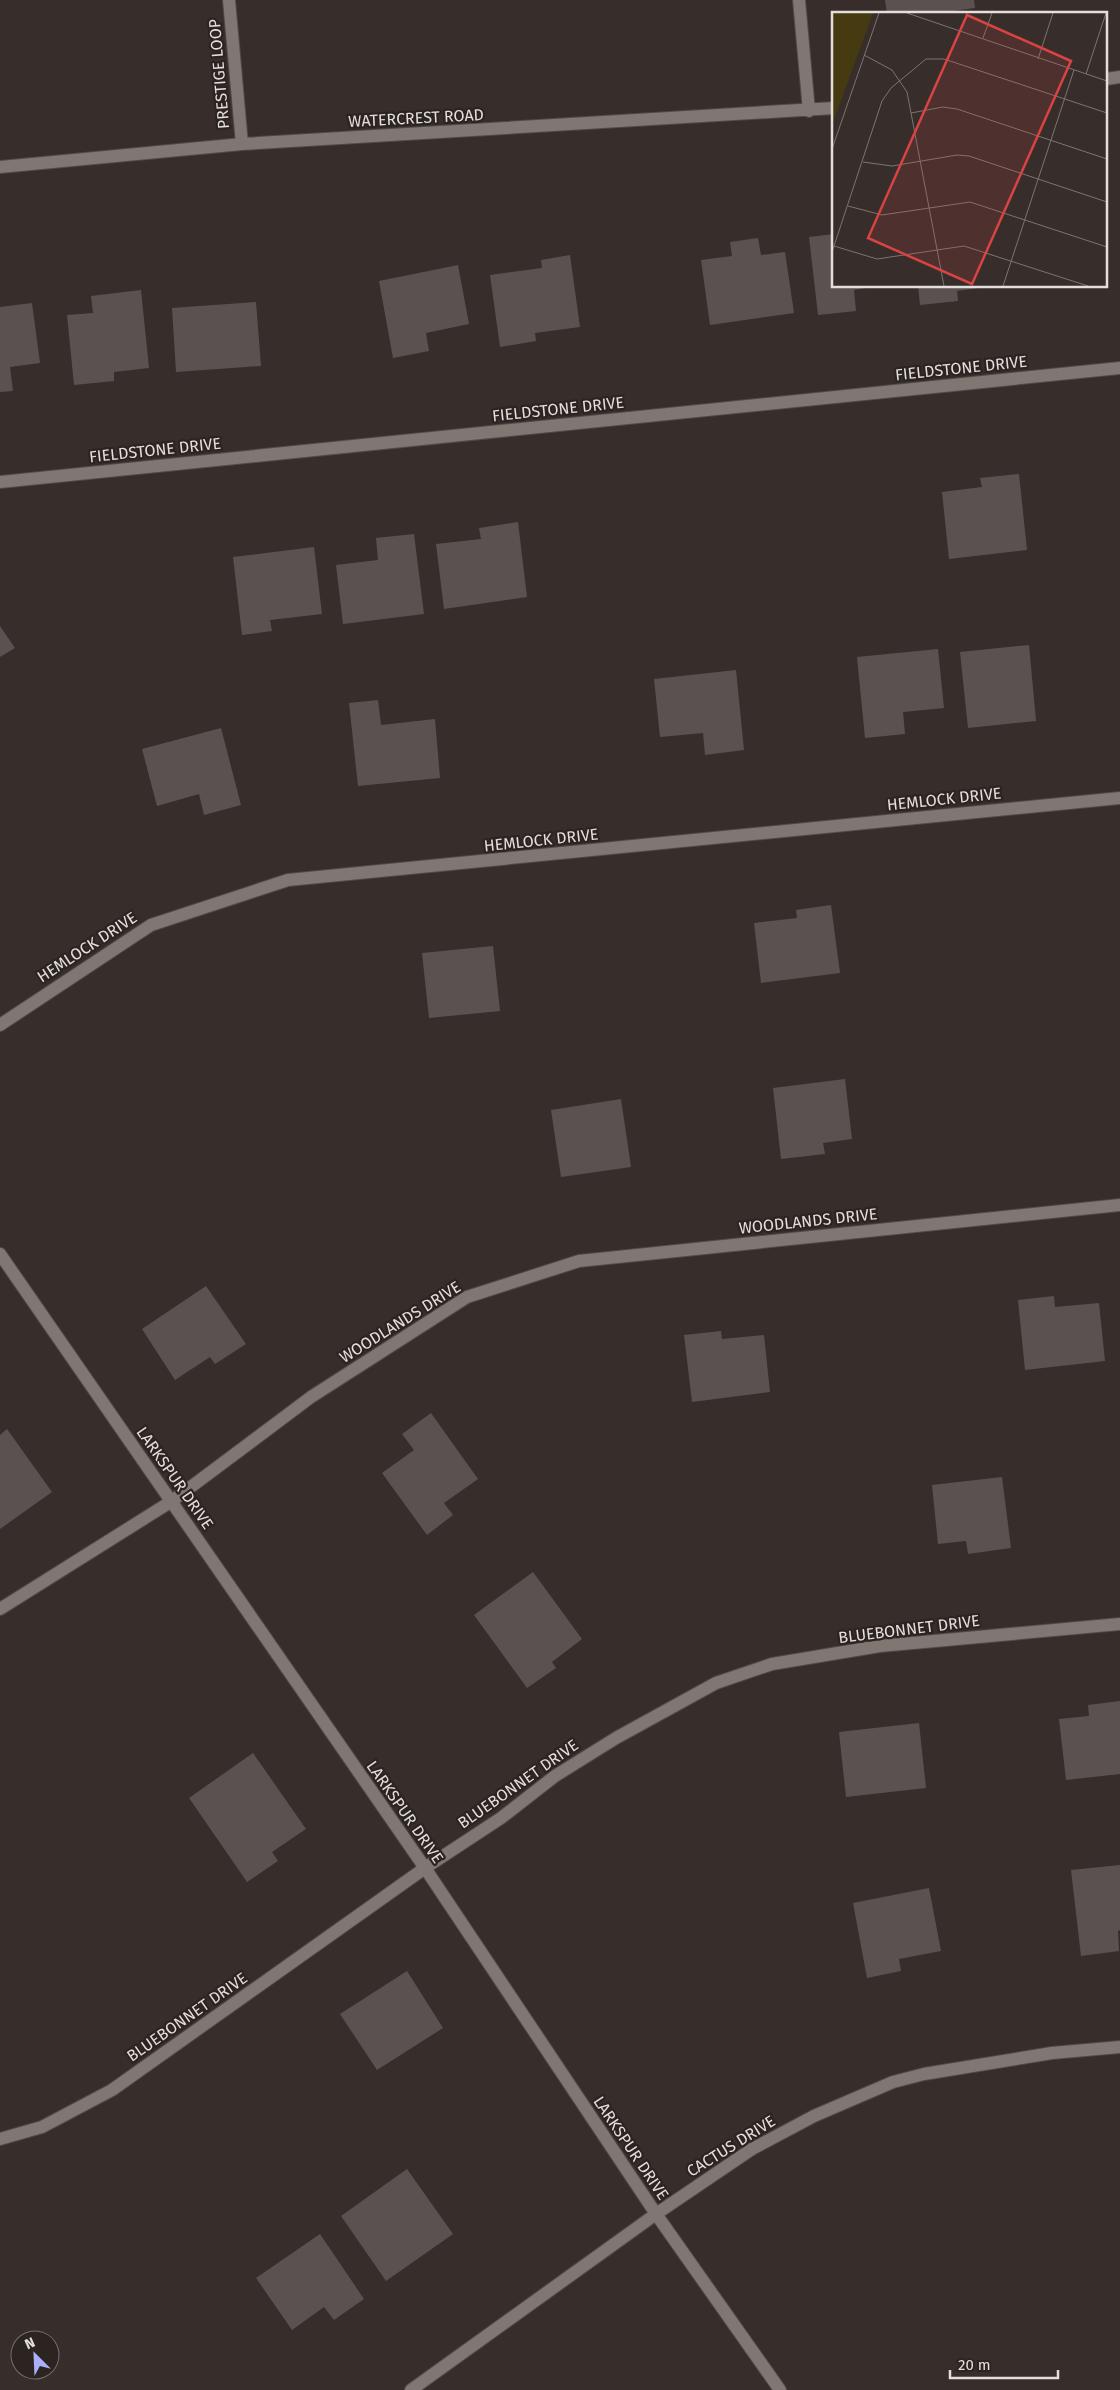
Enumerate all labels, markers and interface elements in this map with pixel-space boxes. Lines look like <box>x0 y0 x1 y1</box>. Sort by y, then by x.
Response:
inset map <box>832 12 1108 288</box>
street label: PRESTIGE LOOP <box>205 18 233 130</box>
street label: WATERCREST ROAD <box>348 105 484 131</box>
street label: FIELDSTONE DRIVE <box>894 352 1028 384</box>
street label: FIELDSTONE DRIVE <box>491 393 625 425</box>
street label: FIELDSTONE DRIVE <box>88 434 222 466</box>
street label: HEMLOCK DRIVE <box>886 784 1002 814</box>
street label: HEMLOCK DRIVE <box>483 825 599 855</box>
street label: HEMLOCK DRIVE <box>34 908 140 986</box>
street label: WOODLANDS DRIVE <box>738 1204 878 1238</box>
street label: WOODLANDS DRIVE <box>336 1277 464 1367</box>
street label: LARKSPUR DRIVE <box>133 1423 217 1533</box>
street label: BLUEBONNET DRIVE <box>837 1611 981 1647</box>
street label: BLUEBONNET DRIVE <box>454 1735 582 1833</box>
street label: LARKSPUR DRIVE <box>363 1757 447 1867</box>
street label: BLUEBONNET DRIVE <box>123 1968 251 2066</box>
street label: LARKSPUR DRIVE <box>589 2093 673 2203</box>
street label: CACTUS DRIVE <box>683 2111 779 2181</box>
north arrow <box>10 2330 60 2380</box>
text: N <box>22 2334 38 2353</box>
scale bar <box>950 2348 1058 2380</box>
text: 20 m <box>958 2356 991 2374</box>

